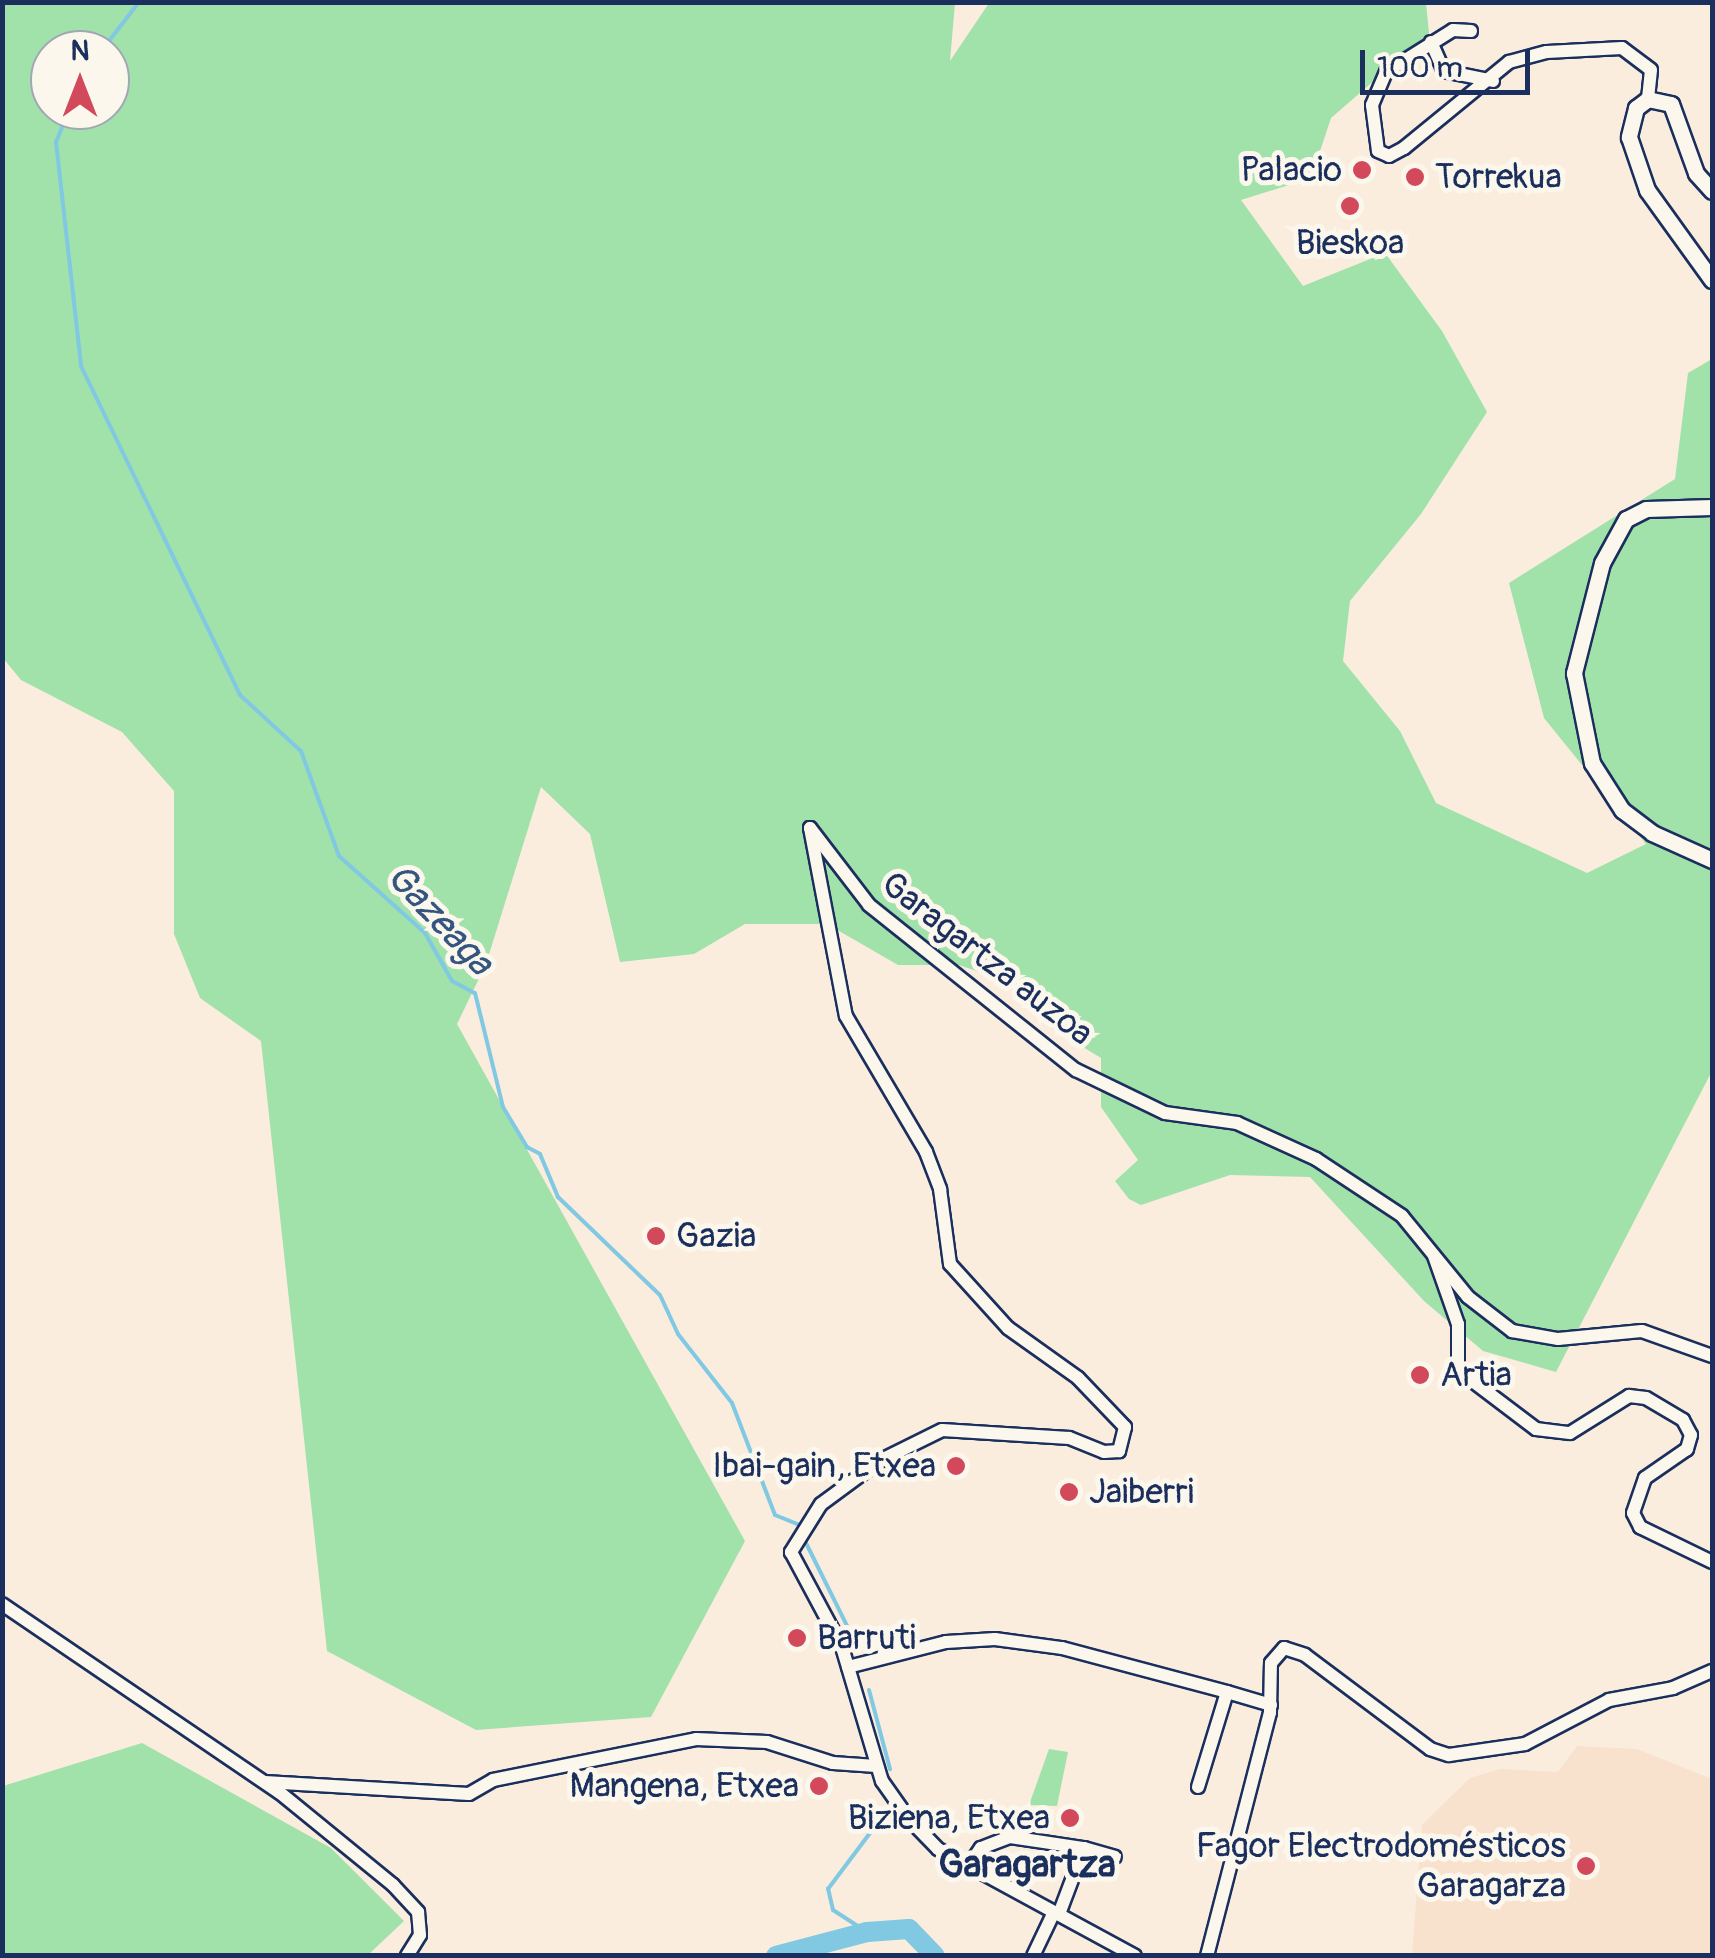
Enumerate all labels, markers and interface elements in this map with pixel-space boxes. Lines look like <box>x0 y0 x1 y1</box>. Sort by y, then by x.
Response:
north arrow <box>30 30 130 130</box>
scale bar <box>1365 30 1535 92</box>
text: N <box>71 34 89 69</box>
text: 100 m <box>1377 49 1463 86</box>
place label: Palacio <box>1240 149 1342 191</box>
place label: Torrekua <box>1435 156 1562 198</box>
marker: Palacio <box>1351 159 1373 181</box>
marker: Torrekua <box>1404 166 1426 188</box>
marker: Bieskoa <box>1339 195 1361 217</box>
place label: Bieskoa <box>1296 222 1404 264</box>
water label: Gazeaga <box>376 855 502 985</box>
street label: Garagartza auzoa <box>873 863 1101 1055</box>
place label: Gazia <box>676 1215 756 1257</box>
marker: Gazia <box>645 1225 667 1247</box>
place label: Artia <box>1440 1354 1512 1396</box>
marker: Artia <box>1409 1364 1431 1386</box>
place label: Ibai-gain, Etxea <box>712 1445 936 1487</box>
marker: Ibai-gain, Etxea <box>945 1455 967 1477</box>
place label: Jaiberri <box>1089 1471 1194 1513</box>
marker: Jaiberri <box>1058 1481 1080 1503</box>
place label: Barruti <box>817 1617 916 1659</box>
marker: Barruti <box>786 1627 808 1649</box>
place label: Mangena, Etxea <box>569 1765 799 1807</box>
marker: Mangena, Etxea <box>808 1775 830 1797</box>
place label: Biziena, Etxea <box>848 1797 1050 1839</box>
marker: Biziena, Etxea <box>1059 1807 1081 1829</box>
place label: Fagor Electrodomésticos Garagarza <box>1196 1825 1566 1907</box>
district label: Garagartza <box>938 1843 1116 1889</box>
marker: Fagor Electrodomésticos Garagarza <box>1575 1855 1597 1877</box>

